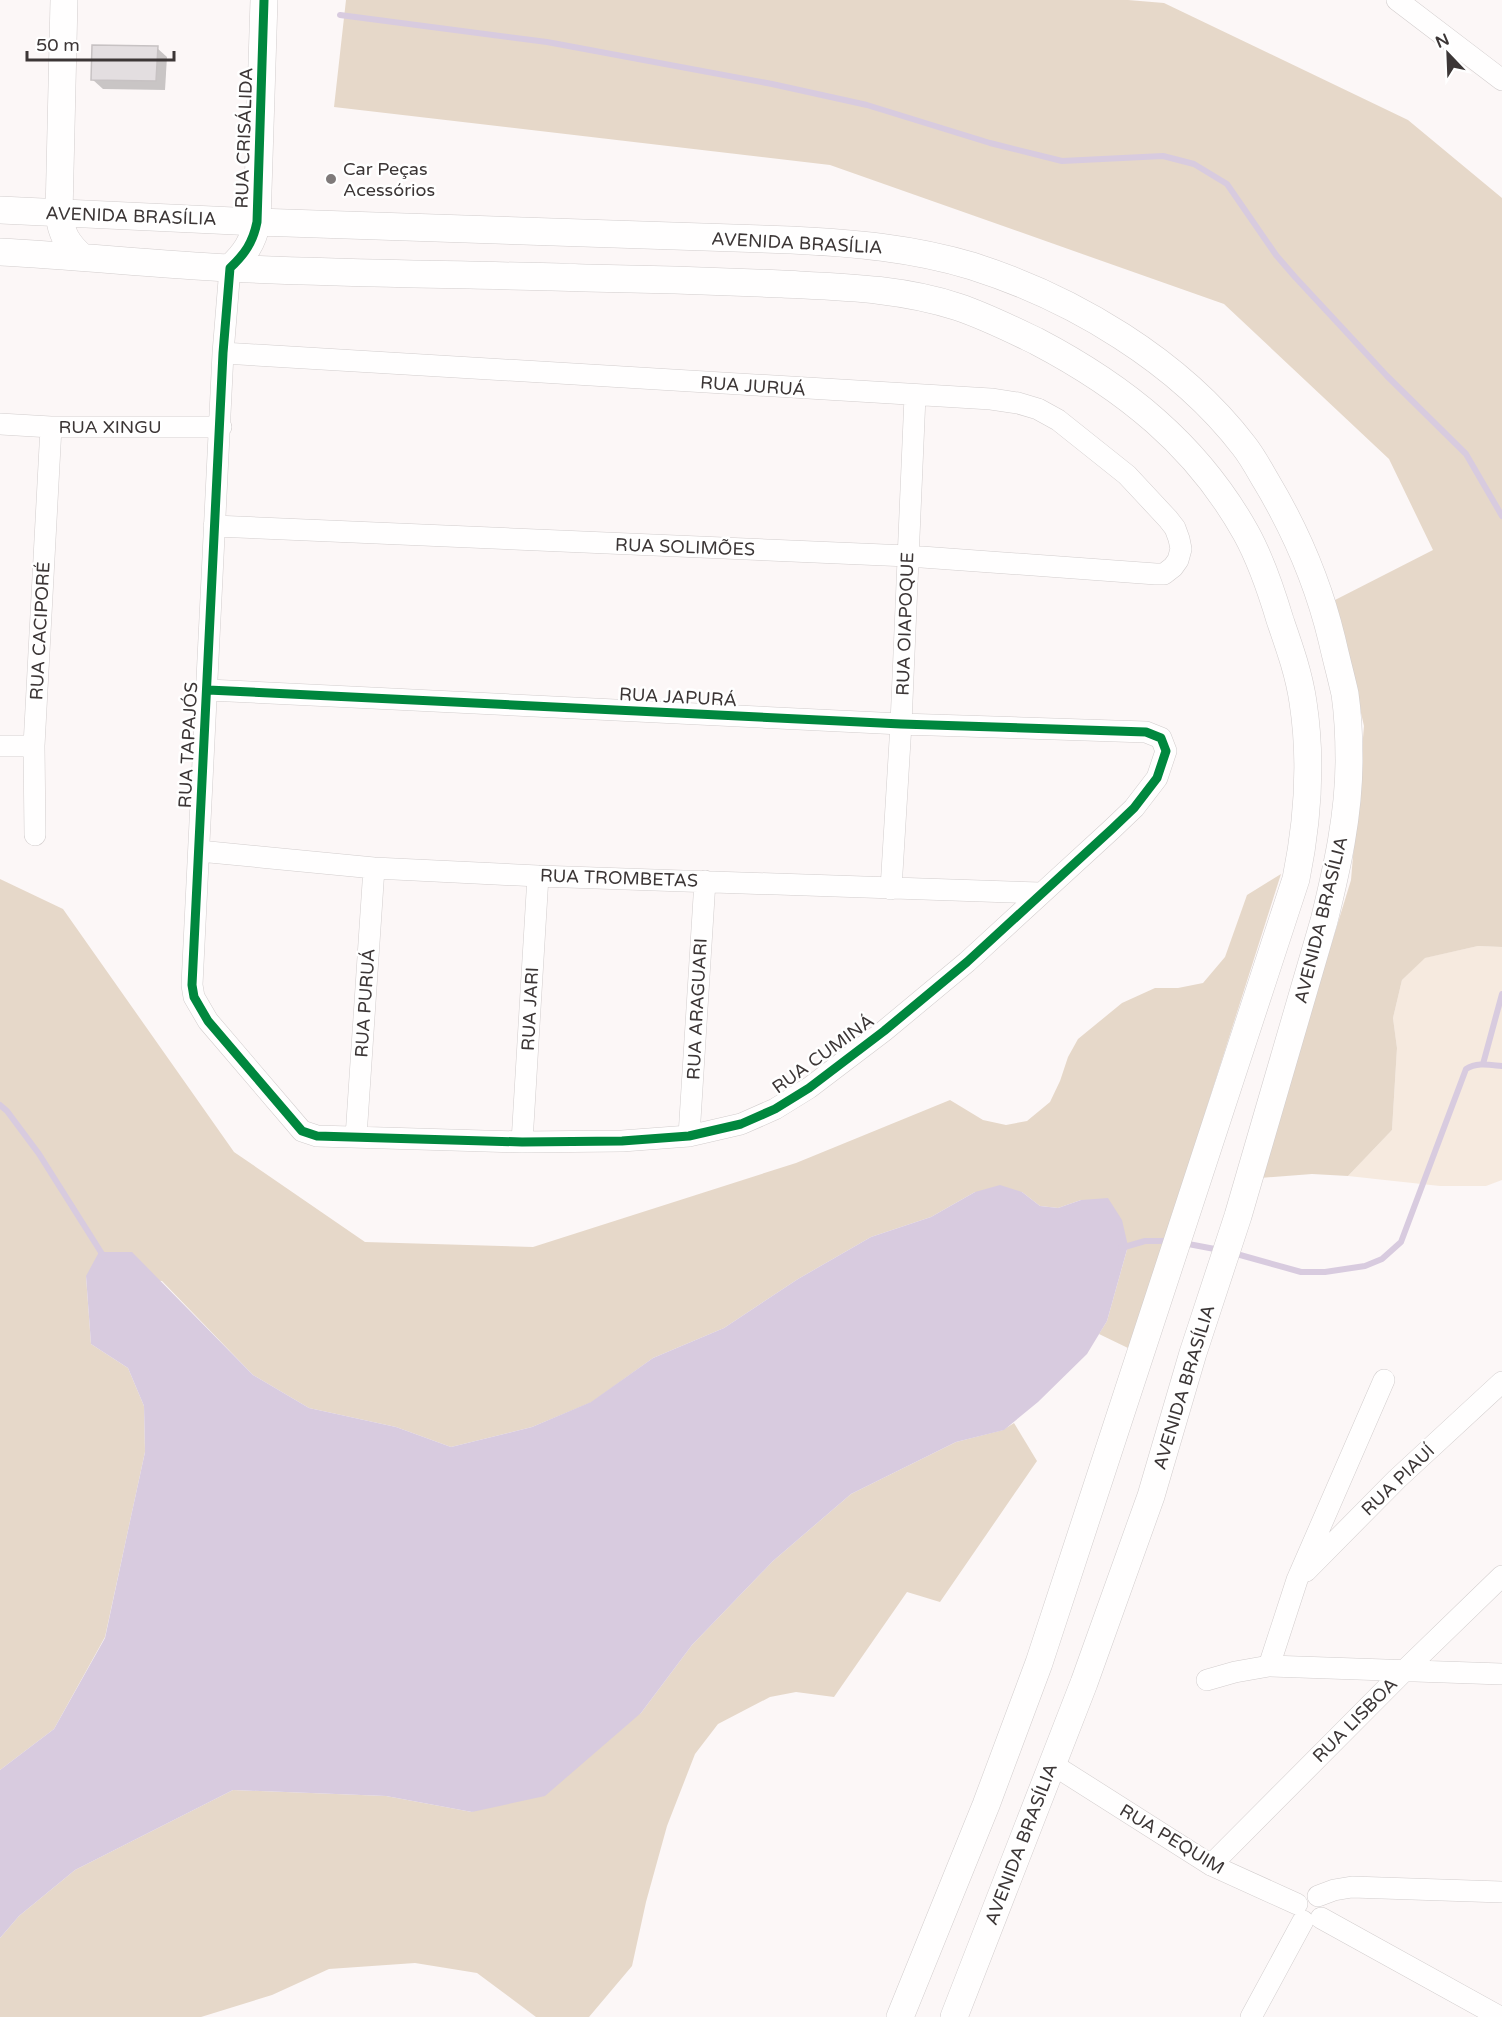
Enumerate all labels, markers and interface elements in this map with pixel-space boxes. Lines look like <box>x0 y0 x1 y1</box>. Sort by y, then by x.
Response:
scale bar <box>27 24 174 62</box>
north arrow <box>1418 24 1478 84</box>
text: N <box>1433 29 1452 53</box>
text: 50 m <box>36 34 80 56</box>
street label: RUA CRISÁLIDA <box>231 67 257 209</box>
place label: Car Peças Acessórios <box>343 158 435 201</box>
marker: Car Peças Acessórios <box>324 172 338 186</box>
street label: AVENIDA BRASÍLIA <box>45 202 217 230</box>
street label: AVENIDA BRASÍLIA <box>711 228 883 258</box>
street label: RUA JURUÁ <box>699 371 807 401</box>
street label: RUA XINGU <box>58 416 162 438</box>
street label: RUA SOLIMÕES <box>615 534 755 560</box>
street label: RUA OIAPOQUE <box>891 552 919 696</box>
street label: RUA CACIPORÉ <box>25 561 55 701</box>
street label: RUA TAPAJÓS <box>174 681 202 809</box>
street label: RUA JAPURÁ <box>618 683 738 711</box>
street label: AVENIDA BRASÍLIA <box>1290 834 1352 1006</box>
street label: RUA TROMBETAS <box>540 864 698 892</box>
street label: RUA ARAGUARI <box>682 938 712 1080</box>
street label: RUA PURUÁ <box>350 948 380 1058</box>
street label: RUA JARI <box>517 966 543 1052</box>
street label: RUA CUMINÁ <box>768 1010 878 1098</box>
street label: AVENIDA BRASÍLIA <box>1148 1302 1220 1472</box>
street label: RUA PIAUÍ <box>1357 1440 1439 1520</box>
street label: RUA LISBOA <box>1308 1673 1402 1767</box>
street label: AVENIDA BRASÍLIA <box>980 1760 1062 1928</box>
street label: RUA PEQUIM <box>1116 1799 1228 1879</box>

